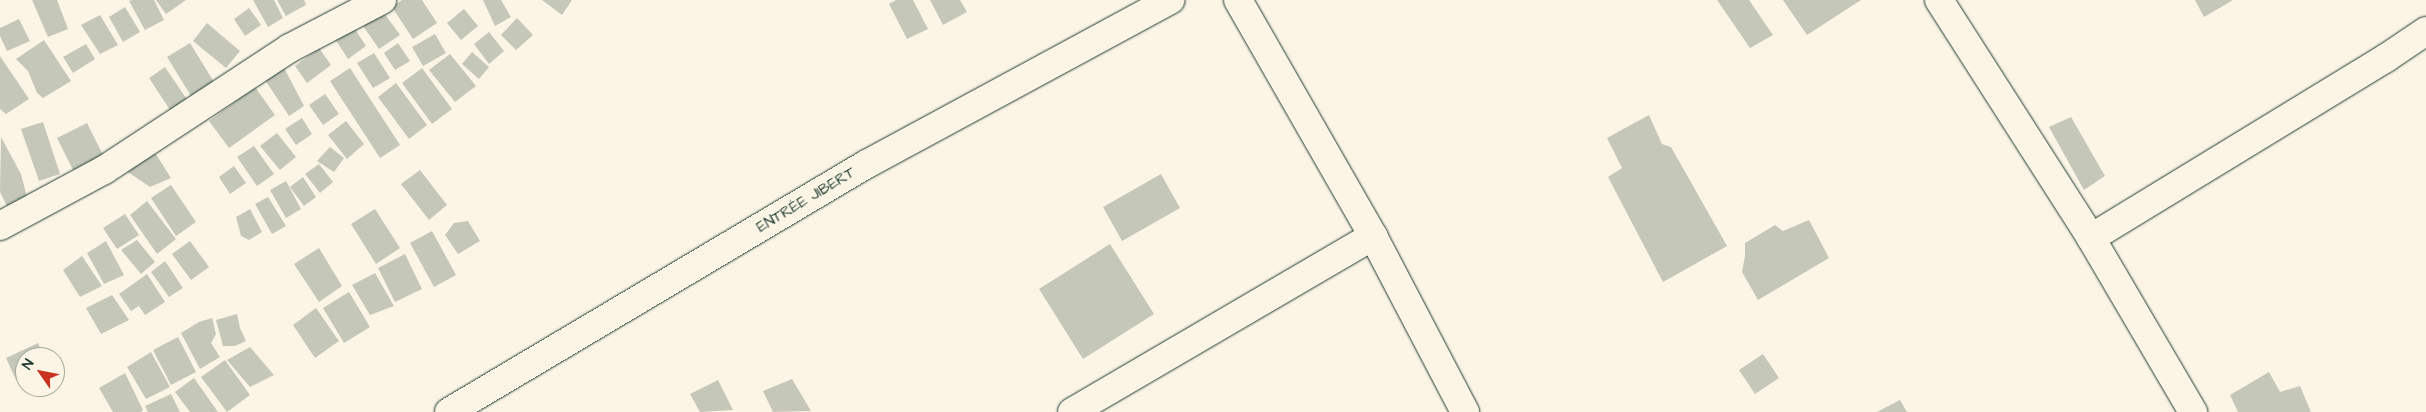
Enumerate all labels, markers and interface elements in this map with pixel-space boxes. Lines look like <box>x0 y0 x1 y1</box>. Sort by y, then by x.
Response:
street label: ENTRÉE JIBERT <box>753 163 859 237</box>
north arrow <box>15 347 65 397</box>
text: N <box>17 355 39 374</box>

